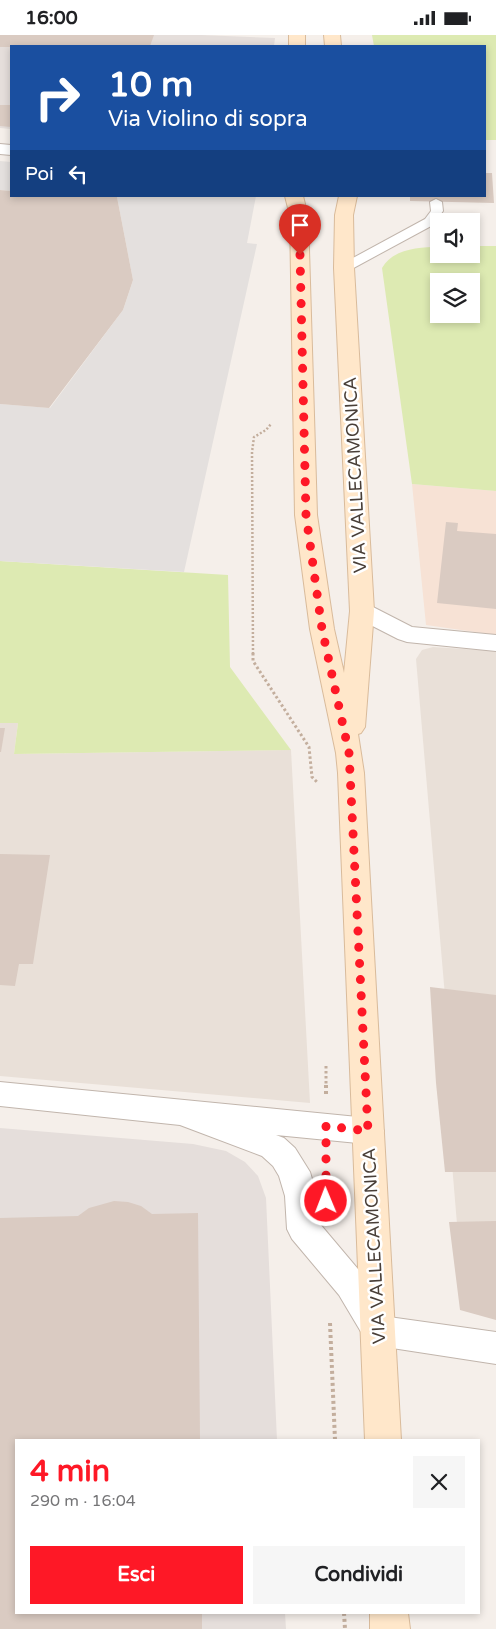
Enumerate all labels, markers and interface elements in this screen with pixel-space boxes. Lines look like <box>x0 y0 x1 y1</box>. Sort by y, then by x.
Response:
text: 16:00 <box>25 7 78 29</box>
text: 10 m <box>108 64 193 106</box>
icon: right <box>25 65 90 130</box>
text: Via Violino di sopra <box>108 106 308 132</box>
icon: left <box>64 160 92 188</box>
text: Poi <box>25 163 54 185</box>
pin <box>279 204 321 255</box>
icon: arrive <box>286 211 314 239</box>
map controls <box>430 213 480 323</box>
button: sound <box>430 213 480 263</box>
button: layers <box>430 273 480 323</box>
street label: VIA VALLECAMONICA <box>339 376 371 574</box>
street label: VIA VALLECAMONICA <box>358 1147 390 1345</box>
position arrow <box>299 1174 351 1226</box>
text: 4 min <box>30 1453 110 1490</box>
button: close <box>413 1456 465 1508</box>
text: 290 m · 16:04 <box>30 1491 136 1511</box>
button: Esci <box>30 1546 243 1604</box>
button: Condividi <box>253 1546 465 1604</box>

